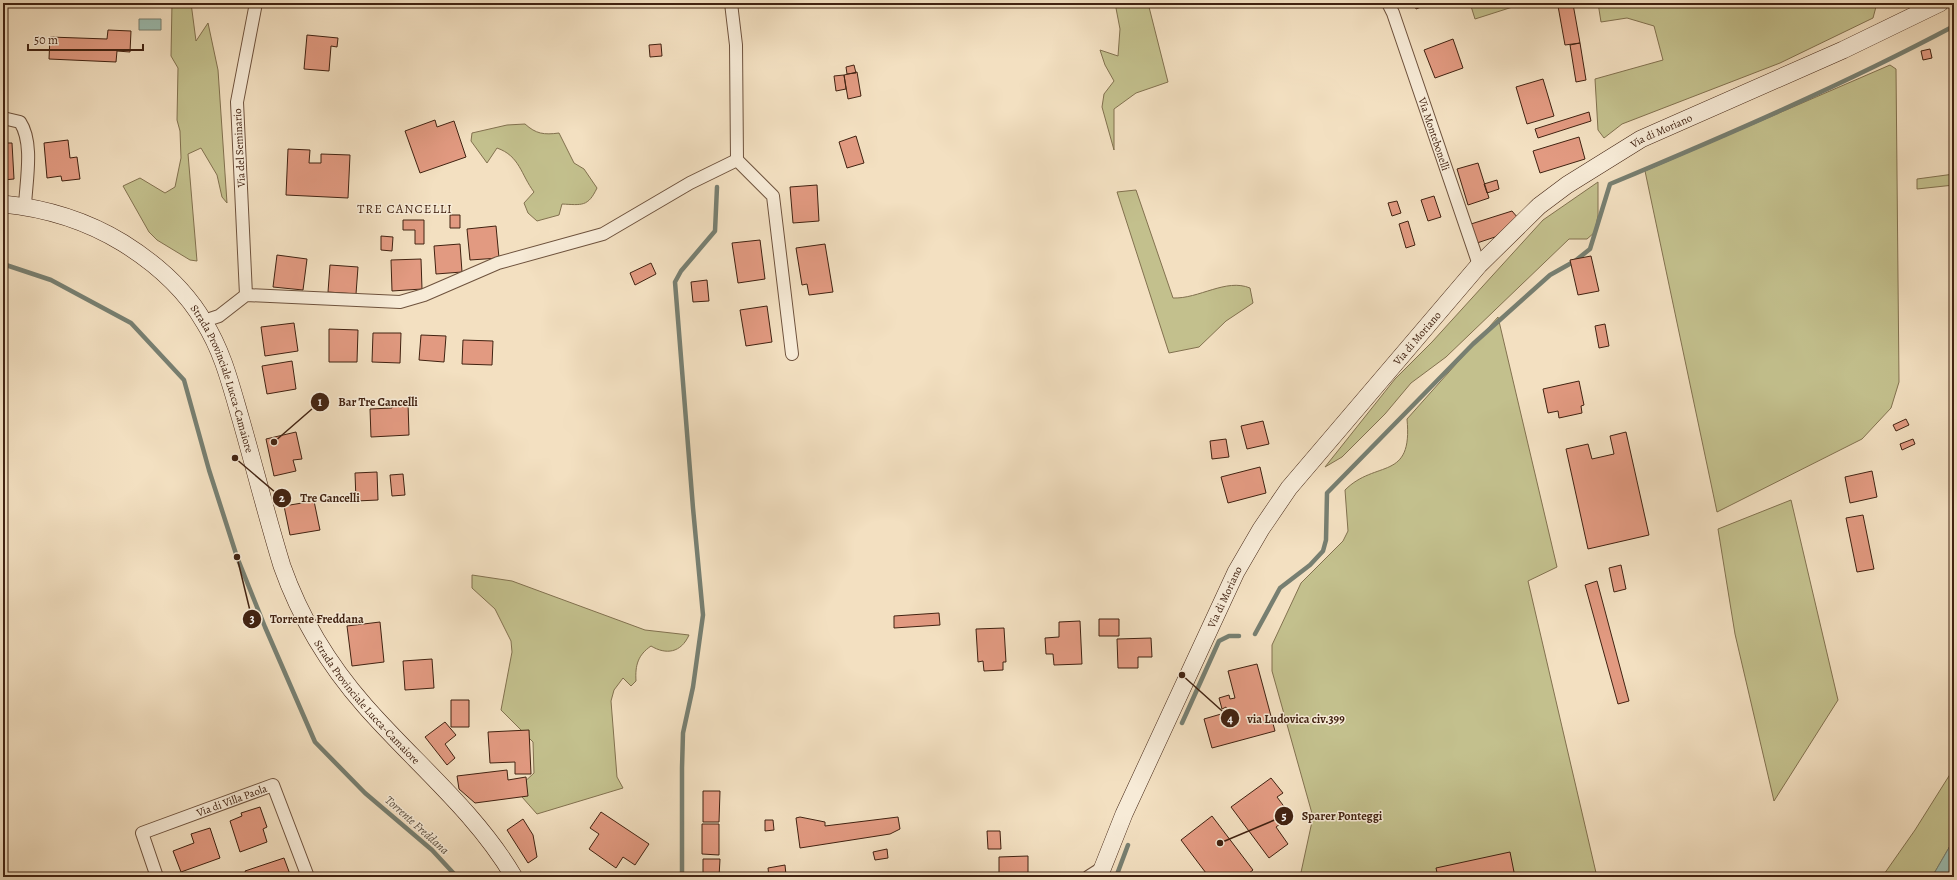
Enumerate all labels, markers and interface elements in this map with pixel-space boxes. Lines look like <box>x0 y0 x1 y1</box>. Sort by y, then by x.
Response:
scale bar <box>28 26 143 52</box>
text: 50 m <box>34 32 58 48</box>
street label: Via Montebonelli <box>1414 95 1453 173</box>
street label: Via del Seminario <box>230 108 249 189</box>
street label: Via di Moriano <box>1627 110 1695 152</box>
district label: TRE CANCELLI <box>357 200 453 217</box>
street label: Strada Provinciale Lucca-Camaiore <box>187 302 257 455</box>
street label: Via di Moriano <box>1389 308 1445 369</box>
callout: Bar Tre Cancelli <box>310 390 426 414</box>
text: 1 <box>318 394 323 410</box>
text: Bar Tre Cancelli <box>338 394 418 410</box>
callout: Tre Cancelli <box>272 486 368 510</box>
text: 2 <box>279 490 285 506</box>
text: Tre Cancelli <box>300 490 360 506</box>
street label: Via di Moriano <box>1204 563 1246 631</box>
callout: Torrente Freddana <box>242 607 372 631</box>
text: 3 <box>249 611 255 627</box>
text: Torrente Freddana <box>270 611 364 627</box>
street label: Strada Provinciale Lucca-Camaiore <box>310 637 423 768</box>
callout: via Ludovica civ.399 <box>1220 706 1353 730</box>
text: 4 <box>1227 711 1233 727</box>
text: via Ludovica civ.399 <box>1246 711 1345 727</box>
street label: Via di Villa Paola <box>193 780 270 821</box>
water label: Torrente Freddana <box>382 792 453 858</box>
callout: Sparer Ponteggi <box>1274 804 1391 828</box>
text: 5 <box>1281 808 1287 824</box>
text: Sparer Ponteggi <box>1302 808 1383 824</box>

